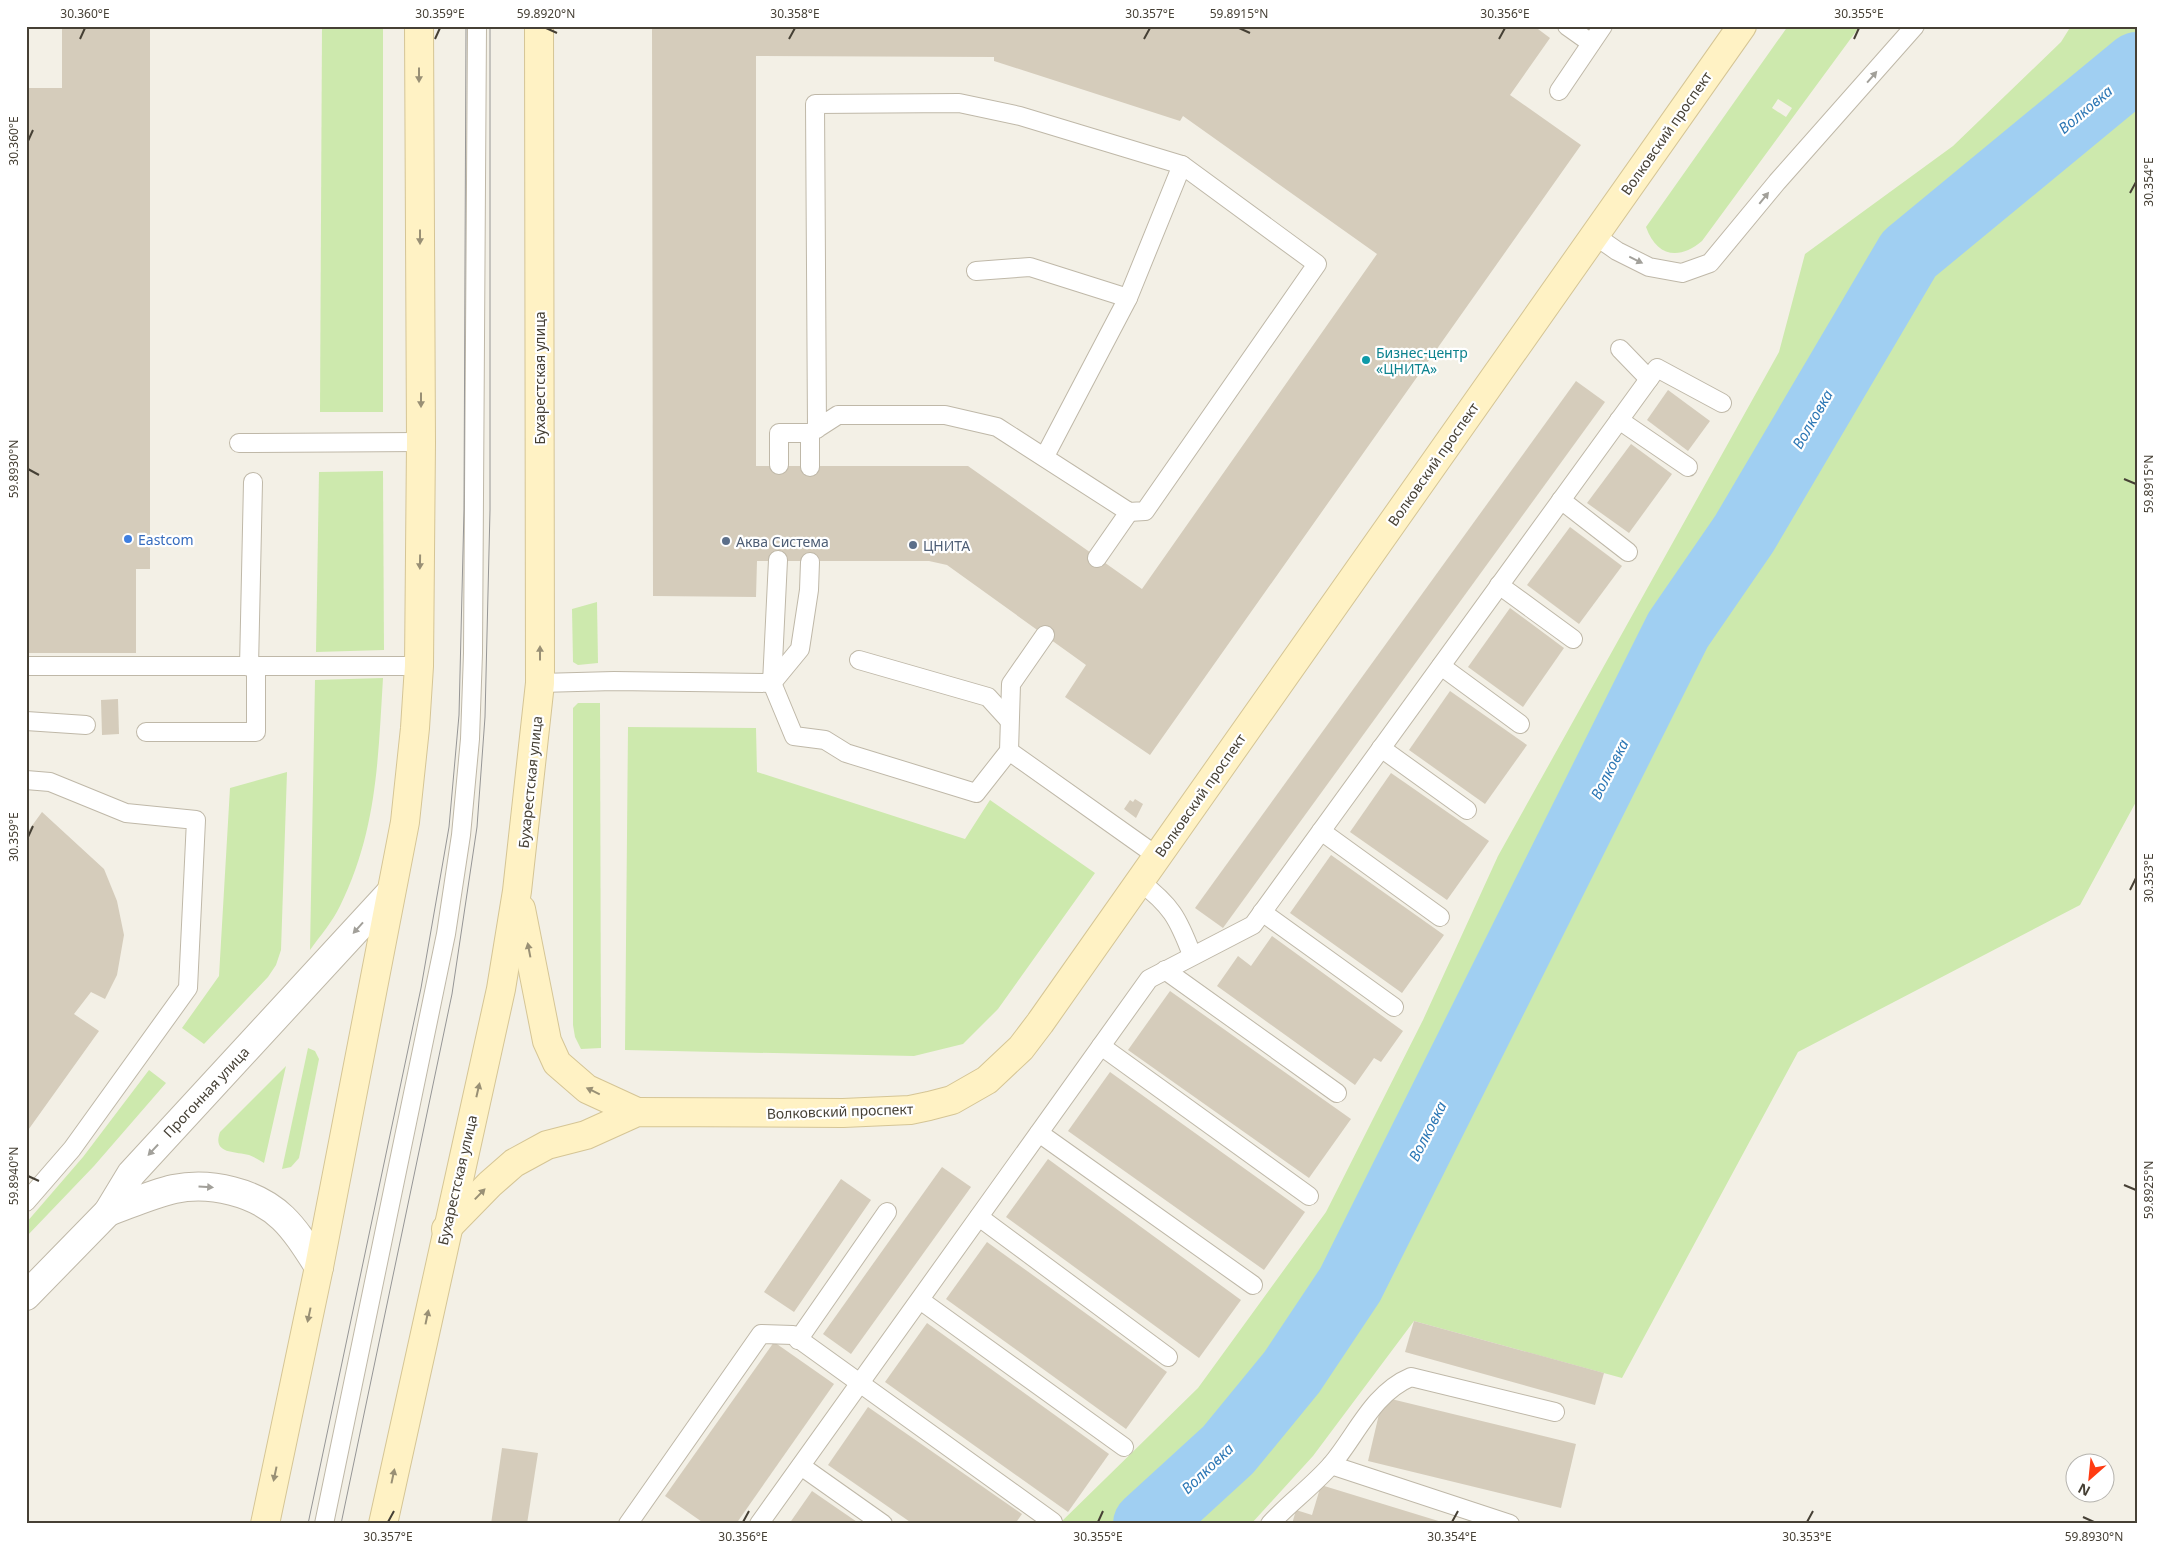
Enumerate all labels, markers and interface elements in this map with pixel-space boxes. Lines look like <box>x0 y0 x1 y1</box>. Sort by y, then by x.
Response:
text: 30.360°E <box>60 5 110 22</box>
text: 30.359°E <box>415 5 465 22</box>
text: 59.8920°N <box>517 5 575 22</box>
text: 30.358°E <box>770 5 820 22</box>
text: 30.357°E <box>1125 5 1175 22</box>
text: 59.8915°N <box>1210 5 1268 22</box>
text: 30.356°E <box>1480 5 1530 22</box>
text: 30.355°E <box>1834 5 1884 22</box>
one-way arrow <box>415 67 423 83</box>
street label: Волковский проспект <box>1616 67 1716 199</box>
one-way arrow <box>1866 70 1877 83</box>
water label: Волковка <box>2054 80 2117 138</box>
text: 30.360°E <box>5 116 22 166</box>
text: 30.354°E <box>2140 157 2157 207</box>
one-way arrow <box>1758 192 1769 205</box>
one-way arrow <box>416 230 424 246</box>
one-way arrow <box>1629 257 1643 265</box>
street label: Бухарестская улица <box>530 312 549 445</box>
place label: Бизнес-центр «ЦНИТА» <box>1376 343 1468 378</box>
marker: Бизнес-центр «ЦНИТА» <box>1360 354 1372 366</box>
water label: Волковка <box>1787 385 1837 452</box>
one-way arrow <box>417 392 425 408</box>
street label: Волковский проспект <box>1383 398 1483 530</box>
text: 59.8930°N <box>5 440 22 498</box>
text: 59.8915°N <box>2140 455 2157 513</box>
place label: Eastcom <box>138 530 194 549</box>
place label: Аква Система <box>736 532 829 551</box>
marker: Eastcom <box>122 533 134 545</box>
marker: Аква Система <box>720 535 732 547</box>
place label: ЦНИТА <box>923 536 970 555</box>
marker: ЦНИТА <box>907 539 919 551</box>
one-way arrow <box>416 555 424 571</box>
one-way arrow <box>536 645 544 661</box>
street label: Бухарестская улица <box>514 715 546 849</box>
street label: Волковский проспект <box>1150 729 1250 861</box>
water label: Волковка <box>1585 735 1633 802</box>
text: 30.359°E <box>5 812 22 862</box>
text: 30.353°E <box>2140 853 2157 903</box>
one-way arrow <box>352 921 364 933</box>
one-way arrow <box>525 943 533 958</box>
street label: Прогонная улица <box>159 1042 253 1142</box>
one-way arrow <box>474 1083 482 1098</box>
one-way arrow <box>586 1087 600 1095</box>
water label: Волковка <box>1403 1097 1451 1164</box>
street label: Волковский проспект <box>766 1099 914 1123</box>
street label: Бухарестская улица <box>433 1113 481 1247</box>
one-way arrow <box>147 1144 159 1156</box>
text: 59.8940°N <box>5 1147 22 1205</box>
text: 59.8925°N <box>2140 1161 2157 1219</box>
one-way arrow <box>198 1183 214 1191</box>
one-way arrow <box>474 1188 486 1200</box>
one-way arrow <box>305 1307 313 1322</box>
one-way arrow <box>423 1310 431 1325</box>
water label: Волковка <box>1177 1438 1238 1498</box>
north arrow <box>2066 1452 2116 1502</box>
one-way arrow <box>271 1466 279 1481</box>
one-way arrow <box>389 1469 397 1484</box>
text: N <box>2074 1479 2093 1501</box>
text: 30.357°E <box>363 1528 413 1545</box>
text: 30.356°E <box>718 1528 768 1545</box>
text: 30.355°E <box>1073 1528 1123 1545</box>
text: 30.354°E <box>1427 1528 1477 1545</box>
text: 30.353°E <box>1782 1528 1832 1545</box>
text: 59.8930°N <box>2065 1528 2123 1545</box>

